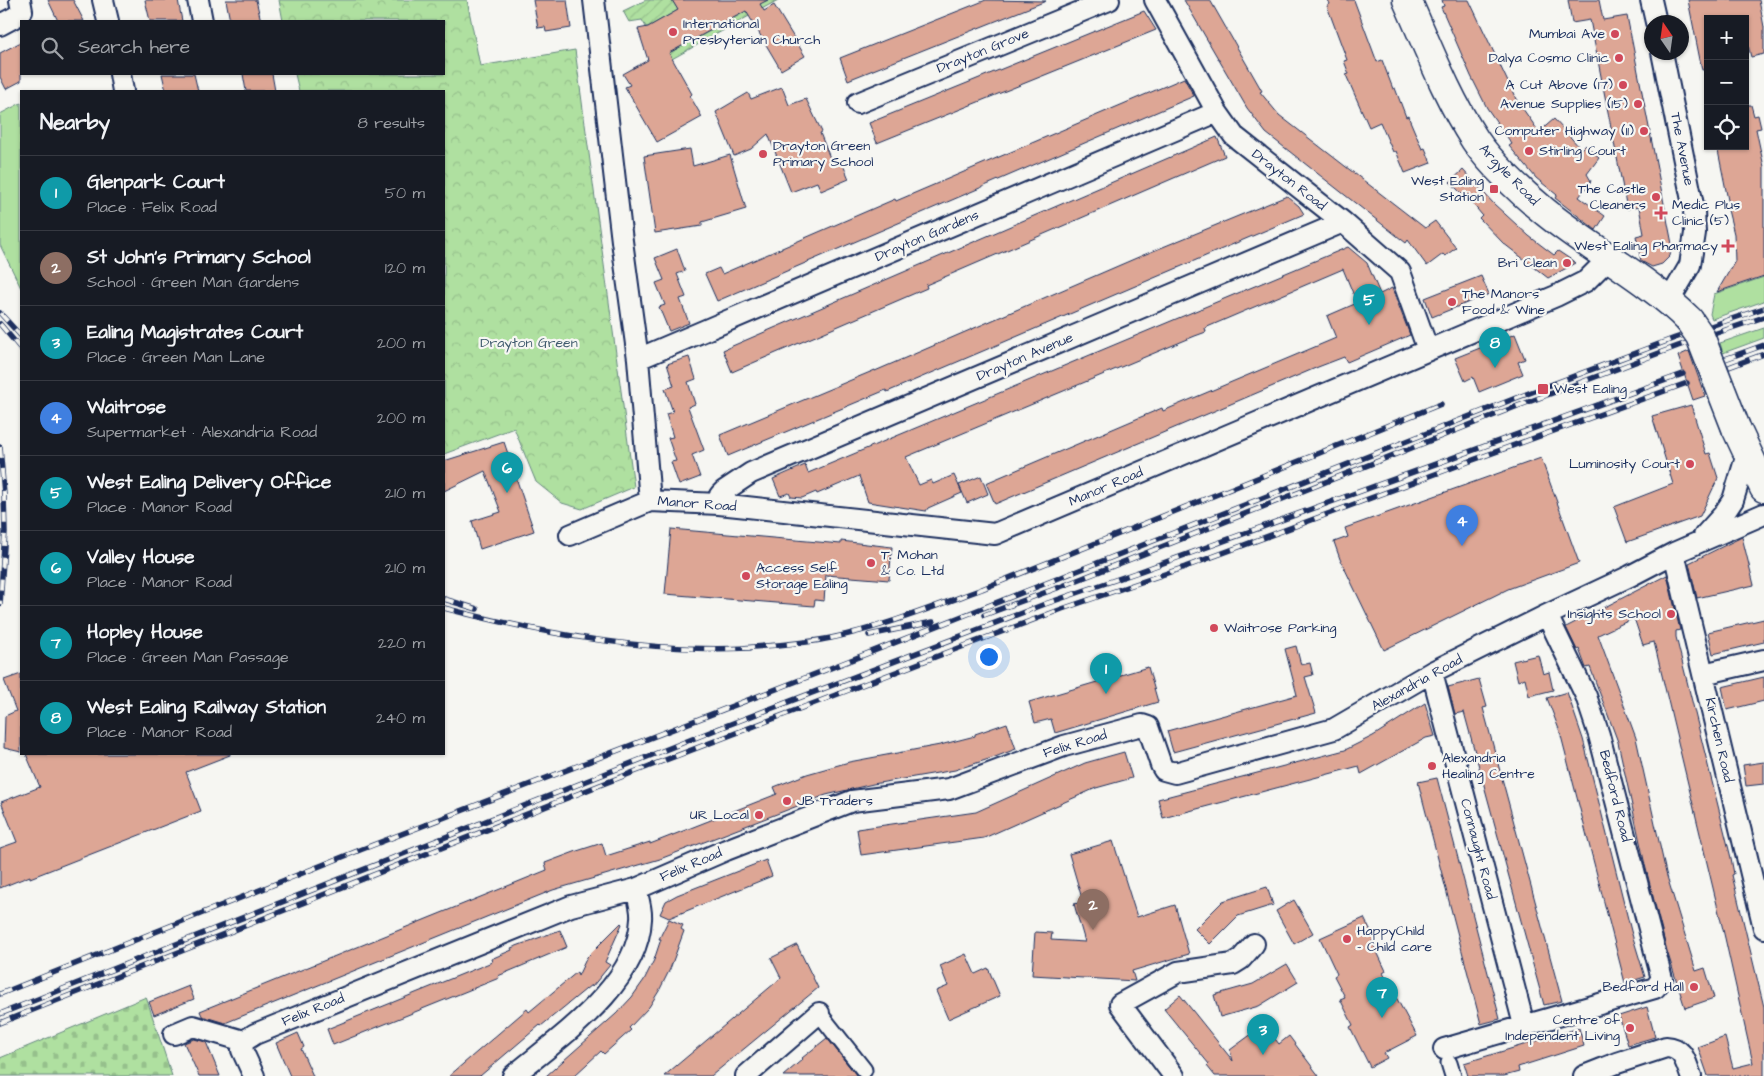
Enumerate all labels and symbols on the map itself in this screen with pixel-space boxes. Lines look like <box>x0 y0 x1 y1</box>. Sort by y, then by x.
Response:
place label: International Presbyterian Church <box>683 14 820 50</box>
north arrow <box>1644 15 1689 60</box>
street label: Drayton Grove <box>934 23 1033 79</box>
place label: Mumbai Ave <box>1529 24 1605 44</box>
marker: International Presbyterian Church <box>667 26 679 38</box>
marker: Mumbai Ave <box>1609 28 1621 40</box>
place label: Dalya Cosmo Clinic <box>1489 48 1609 68</box>
marker: Dalya Cosmo Clinic <box>1613 52 1625 64</box>
place label: A Cut Above (17) <box>1505 75 1613 95</box>
marker: A Cut Above (17) <box>1617 79 1629 91</box>
place label: Avenue Supplies (15) <box>1500 94 1628 114</box>
marker: Avenue Supplies (15) <box>1632 98 1644 110</box>
street label: The Avenue <box>1665 111 1699 188</box>
place label: Computer Highway (11) <box>1495 121 1634 141</box>
marker: Computer Highway (11) <box>1638 125 1650 137</box>
place label: Drayton Green Primary School <box>773 136 874 172</box>
street label: Argyle Road <box>1474 140 1544 210</box>
place label: Stirling Court <box>1539 141 1626 161</box>
street label: Drayton Road <box>1247 144 1331 216</box>
marker: Stirling Court <box>1523 145 1535 157</box>
marker: Drayton Green Primary School <box>757 148 769 160</box>
place label: West Ealing Station <box>1411 171 1484 207</box>
place label: The Castle Cleaners <box>1578 179 1646 215</box>
marker: West Ealing Station <box>1488 183 1500 195</box>
marker: The Castle Cleaners <box>1650 191 1662 203</box>
place label: Medic Plus Clinic (5) <box>1672 195 1740 231</box>
street label: Drayton Gardens <box>872 205 982 267</box>
marker: Medic Plus Clinic (5) <box>1654 206 1668 220</box>
place label: West Ealing Pharmacy <box>1574 236 1718 256</box>
marker: West Ealing Pharmacy <box>1722 240 1734 252</box>
place label: Bri Clean <box>1498 253 1557 273</box>
marker: Bri Clean <box>1561 257 1573 269</box>
pin: 5 <box>1353 284 1385 325</box>
place label: The Manors Food & Wine <box>1462 284 1545 320</box>
marker: The Manors Food & Wine <box>1446 296 1458 308</box>
street label: Drayton Avenue <box>974 327 1077 386</box>
pin: 8 <box>1479 327 1511 368</box>
park label: Drayton Green <box>480 333 578 353</box>
place label: West Ealing <box>1554 379 1627 399</box>
marker: West Ealing <box>1536 382 1550 396</box>
pin: 6 <box>491 452 523 493</box>
place label: Luminosity Court <box>1569 454 1680 474</box>
marker: Luminosity Court <box>1684 458 1696 470</box>
street label: Manor Road <box>1066 462 1146 512</box>
street label: Manor Road <box>657 491 737 517</box>
pin: 4 <box>1446 505 1478 546</box>
place label: T. Mohan & Co. Ltd <box>881 545 944 581</box>
marker: T. Mohan & Co. Ltd <box>865 557 877 569</box>
place label: Access Self Storage Ealing <box>756 558 848 594</box>
marker: Access Self Storage Ealing <box>740 570 752 582</box>
place label: Insights School <box>1568 604 1661 624</box>
marker: Insights School <box>1665 608 1677 620</box>
place label: Waitrose Parking <box>1224 618 1337 638</box>
marker: Waitrose Parking <box>1208 622 1220 634</box>
your location <box>976 644 1002 670</box>
street label: Alexandria Road <box>1368 650 1466 716</box>
pin: 1 <box>1090 653 1122 694</box>
street label: Kirchen Road <box>1700 696 1738 784</box>
street label: Felix Road <box>1041 725 1109 763</box>
place label: Alexandria Healing Centre <box>1442 748 1535 784</box>
street label: Bedford Road <box>1594 748 1636 844</box>
marker: Alexandria Healing Centre <box>1426 760 1438 772</box>
place label: JB Traders <box>797 791 873 811</box>
marker: JB Traders <box>781 795 793 807</box>
street label: Connaught Road <box>1455 796 1501 902</box>
place label: UR Local <box>690 805 749 825</box>
marker: UR Local <box>753 809 765 821</box>
street label: Felix Road <box>657 843 725 887</box>
pin: 2 <box>1077 889 1109 930</box>
place label: HappyChild - Child care <box>1357 921 1433 957</box>
marker: HappyChild - Child care <box>1341 933 1353 945</box>
pin: 7 <box>1366 977 1398 1018</box>
place label: Bedford Hall <box>1603 977 1684 997</box>
marker: Bedford Hall <box>1688 981 1700 993</box>
street label: Felix Road <box>279 988 347 1032</box>
place label: Centre of Independent Living <box>1505 1010 1621 1046</box>
pin: 3 <box>1247 1014 1279 1055</box>
marker: Centre of Independent Living <box>1624 1022 1636 1034</box>

